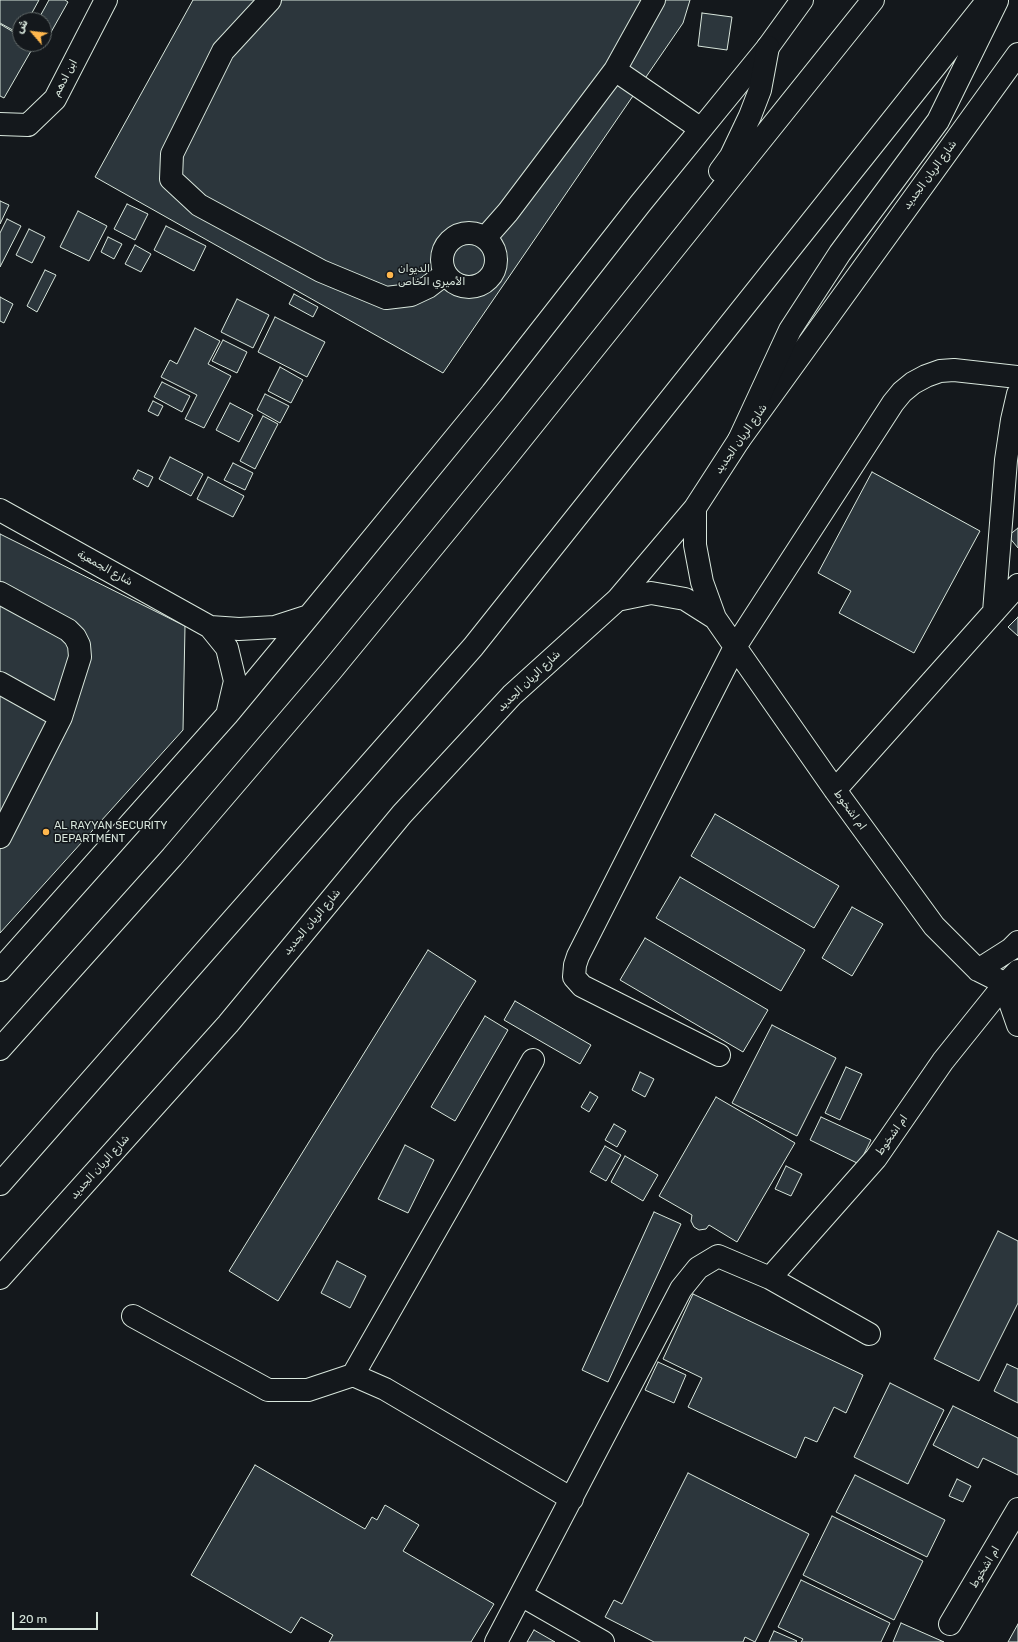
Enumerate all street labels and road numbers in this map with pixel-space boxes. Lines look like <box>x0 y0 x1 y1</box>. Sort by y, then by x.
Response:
street label: ابن ادهم <box>50 57 80 99</box>
street label: شارع الريان الجديد <box>900 138 960 212</box>
street label: شارع الريان الجديد <box>712 401 770 477</box>
street label: شارع الجمعية <box>75 547 135 589</box>
street label: شارع الريان الجديد <box>495 648 563 714</box>
street label: ام اشخوط <box>831 787 869 833</box>
street label: شارع الريان الجديد <box>280 886 344 958</box>
street label: ام اشخوط <box>873 1112 911 1158</box>
street label: شارع الريان الجديد <box>68 1132 132 1202</box>
street label: ام اشخوط <box>967 1544 1003 1590</box>

